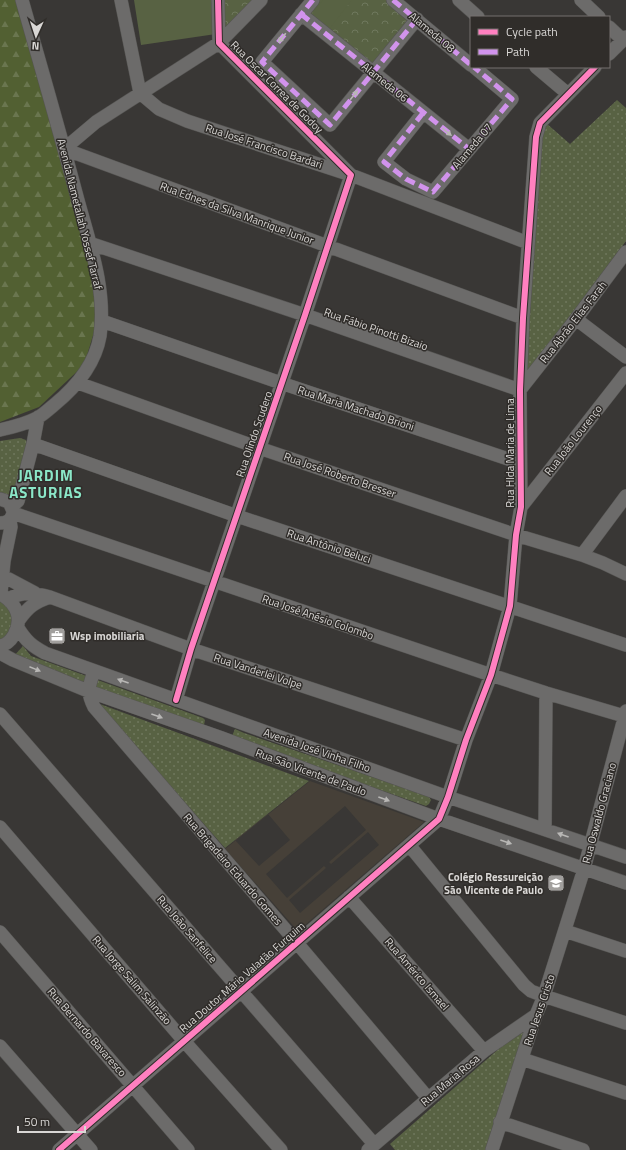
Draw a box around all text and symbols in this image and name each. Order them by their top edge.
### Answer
street label: Alameda 08 [406,8,458,56]
north arrow [16,16,56,56]
legend [470,16,610,68]
text: Cycle path [506,22,558,41]
one-way arrow [277,33,286,44]
street label: Rua Oscar Correa de Godoy [227,37,327,137]
text: N [31,38,40,54]
text: Path [506,42,530,61]
street label: Alameda 06 [358,58,412,106]
one-way arrow [350,89,359,100]
street label: Rua José Francisco Bardari [203,120,325,172]
street label: Alameda 07 [448,120,496,172]
one-way arrow [442,127,453,136]
street label: Avenida Nametallah Yossef Tarraf [53,137,107,291]
street label: Rua Ednes da Silva Manrique Junior [158,178,316,248]
street label: Rua Abrão Elias Farah [536,277,610,367]
street label: Rua Fábio Pinotti Bizaio [322,304,430,354]
street label: Rua Maria Machado Brioni [296,382,416,434]
street label: Rua Olindo Scudero [232,389,276,479]
street label: Rua Hlda Maria de Lima [502,398,518,508]
street label: Rua João Lourenço [540,401,606,479]
street label: Rua José Roberto Bresser [282,448,399,502]
district label: JARDIM ASTURIAS [9,464,83,504]
street label: Rua Antônio Beluci [285,525,373,567]
street label: Rua José Anésio Colombo [260,590,376,644]
office icon: Wsp imobiliaria [47,626,67,646]
place label: Wsp imobiliaria [70,628,145,644]
street label: Rua Vanderlei Volpe [212,649,305,693]
one-way arrow [30,667,42,673]
one-way arrow [117,678,129,684]
one-way arrow [151,713,163,719]
street label: Avenida José Vinha Filho [261,724,373,776]
street label: Rua São Vicente de Paulo [253,744,369,800]
street label: Rua Oswaldo Graciano [578,761,620,865]
one-way arrow [378,796,390,802]
street label: Rua Brigadeiro Eduardo Gomes [180,810,286,928]
one-way arrow [556,832,568,838]
one-way arrow [501,839,513,845]
place label: Colégio Ressureição São Vicente de Paulo [444,869,543,898]
school or university icon: Colégio Ressureição São Vicente de Paulo [546,873,566,893]
street label: Rua João Sanfelice [153,892,221,967]
street label: Rua Doutor Mário Valadão Furquim [176,918,308,1036]
street label: Rua Jorge Salim Salinzão [89,932,175,1028]
street label: Rua Américo Ismael [381,934,453,1014]
street label: Rua Jesus Cristo [519,972,559,1048]
street label: Rua Bernardo Bavaresco [44,984,130,1080]
street label: Rua Maria Rosa [417,1050,483,1109]
scale bar [18,1108,85,1134]
text: 50 m [24,1112,50,1131]

